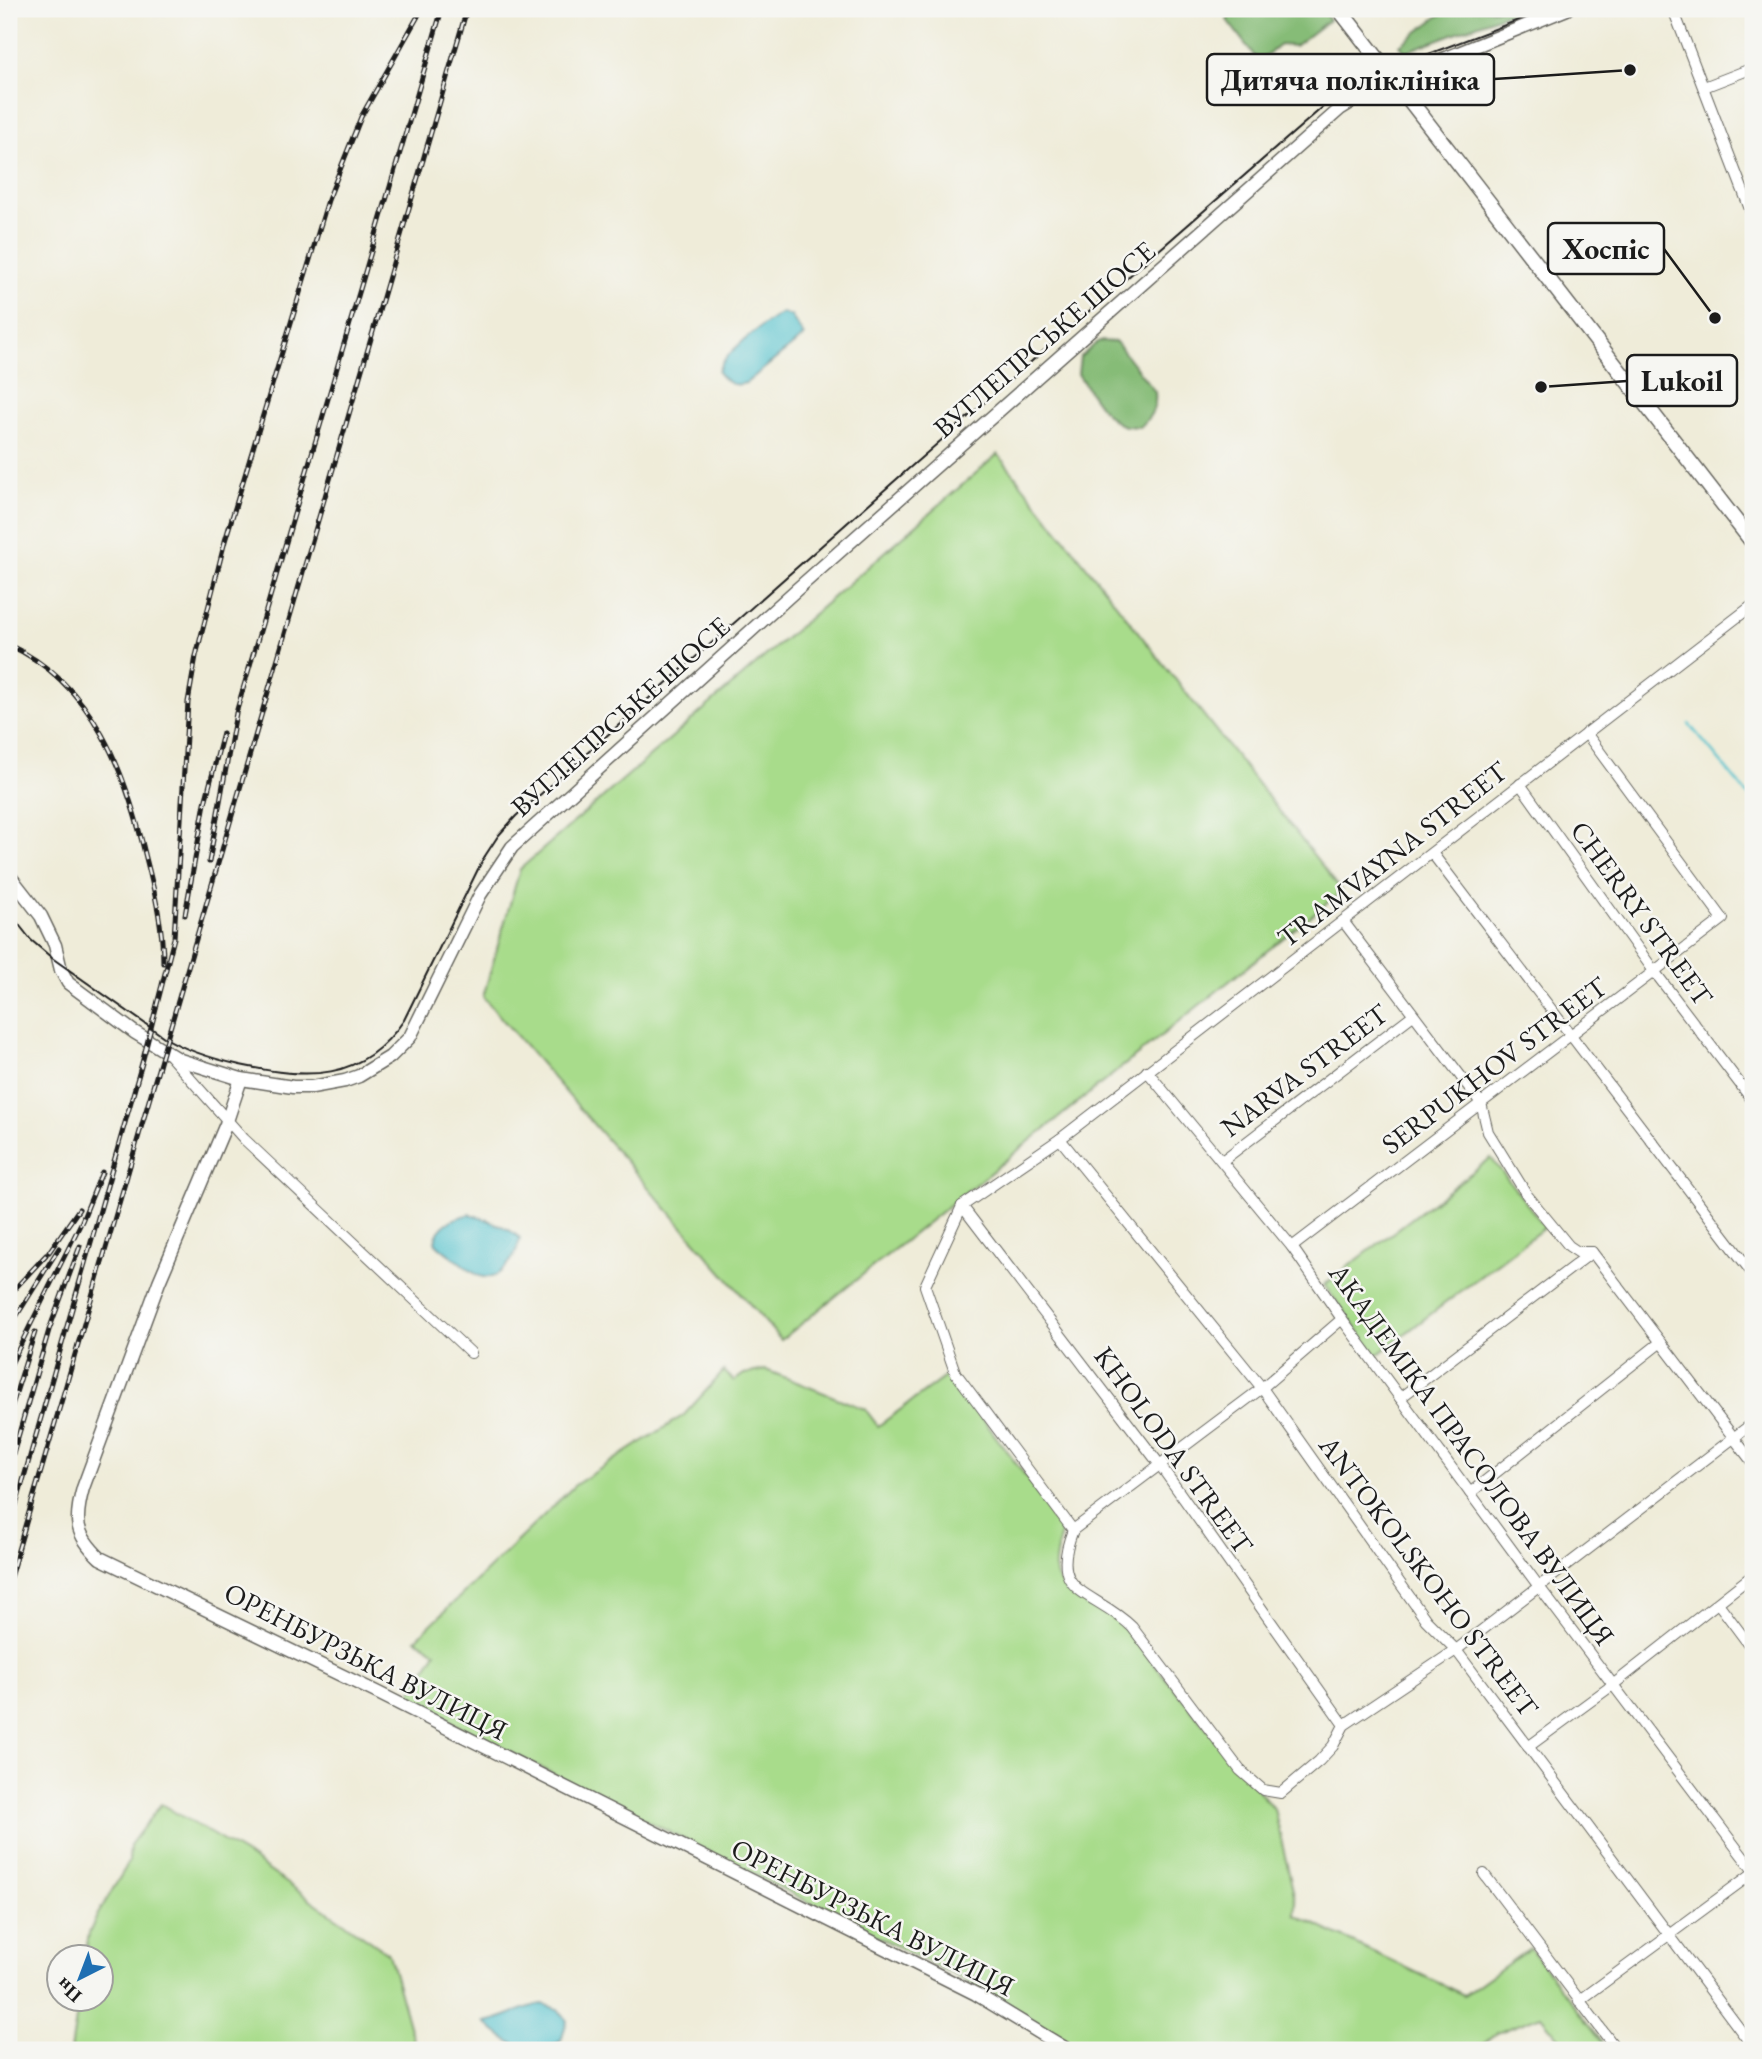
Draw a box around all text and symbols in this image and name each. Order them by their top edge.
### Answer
callout: Дитяча поліклініка [1207,54,1494,105]
text: Дитяча поліклініка [1220,60,1480,99]
callout: Хоспіс [1548,223,1664,274]
text: Хоспіс [1561,229,1650,268]
street label: ВУГЛЕГІРСЬКЕ ШОСЕ [926,233,1163,445]
callout: Lukoil [1627,355,1737,406]
text: Lukoil [1641,361,1724,400]
street label: ВУГЛЕГІРСЬКЕ ШОСЕ [503,608,737,824]
street label: TRAMVAYNA STREET [1270,753,1515,955]
street label: CHERRY STREET [1563,813,1721,1013]
street label: SERPUKHOV STREET [1374,968,1614,1162]
street label: NARVA STREET [1213,995,1395,1145]
street label: АКАДЕМІКА ПРАСОЛОВА ВУЛИЦЯ [1321,1255,1623,1652]
street label: KHOLODA STREET [1087,1339,1262,1561]
street label: ANTOKOLSKOHO STREET [1311,1427,1547,1724]
street label: ОРЕНБУРЗЬКА ВУЛИЦЯ [218,1574,514,1748]
street label: ОРЕНБУРЗЬКА ВУЛИЦЯ [725,1830,1021,2004]
north arrow [46,1944,116,2014]
text: Пн [51,1972,87,2008]

